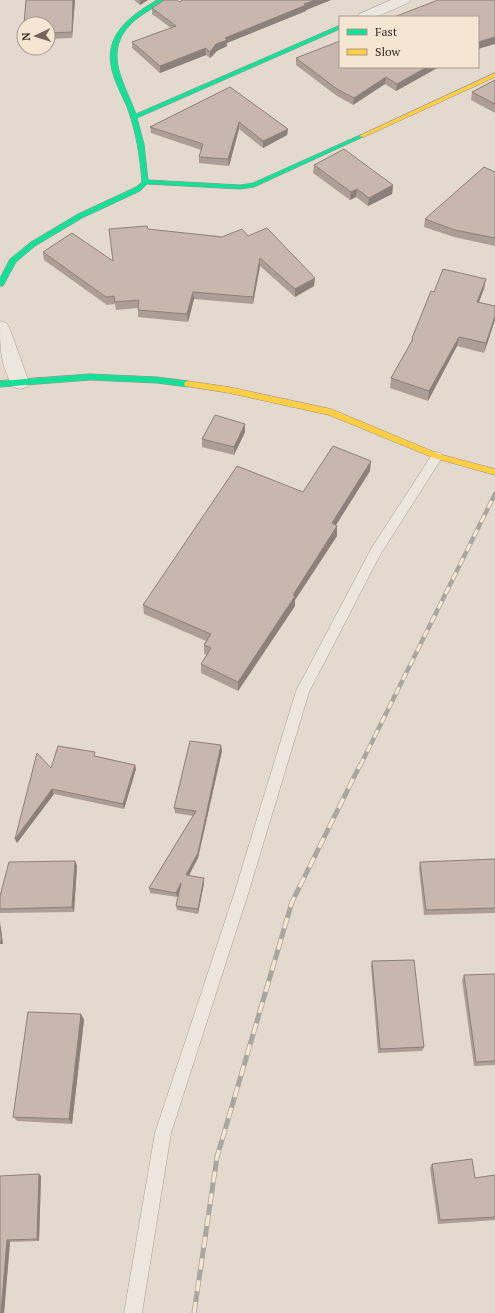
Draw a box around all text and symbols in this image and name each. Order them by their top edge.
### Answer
north arrow [16,16,56,56]
legend [339,16,479,68]
text: Fast [375,24,398,39]
text: N [19,31,33,41]
text: Slow [375,44,401,59]

